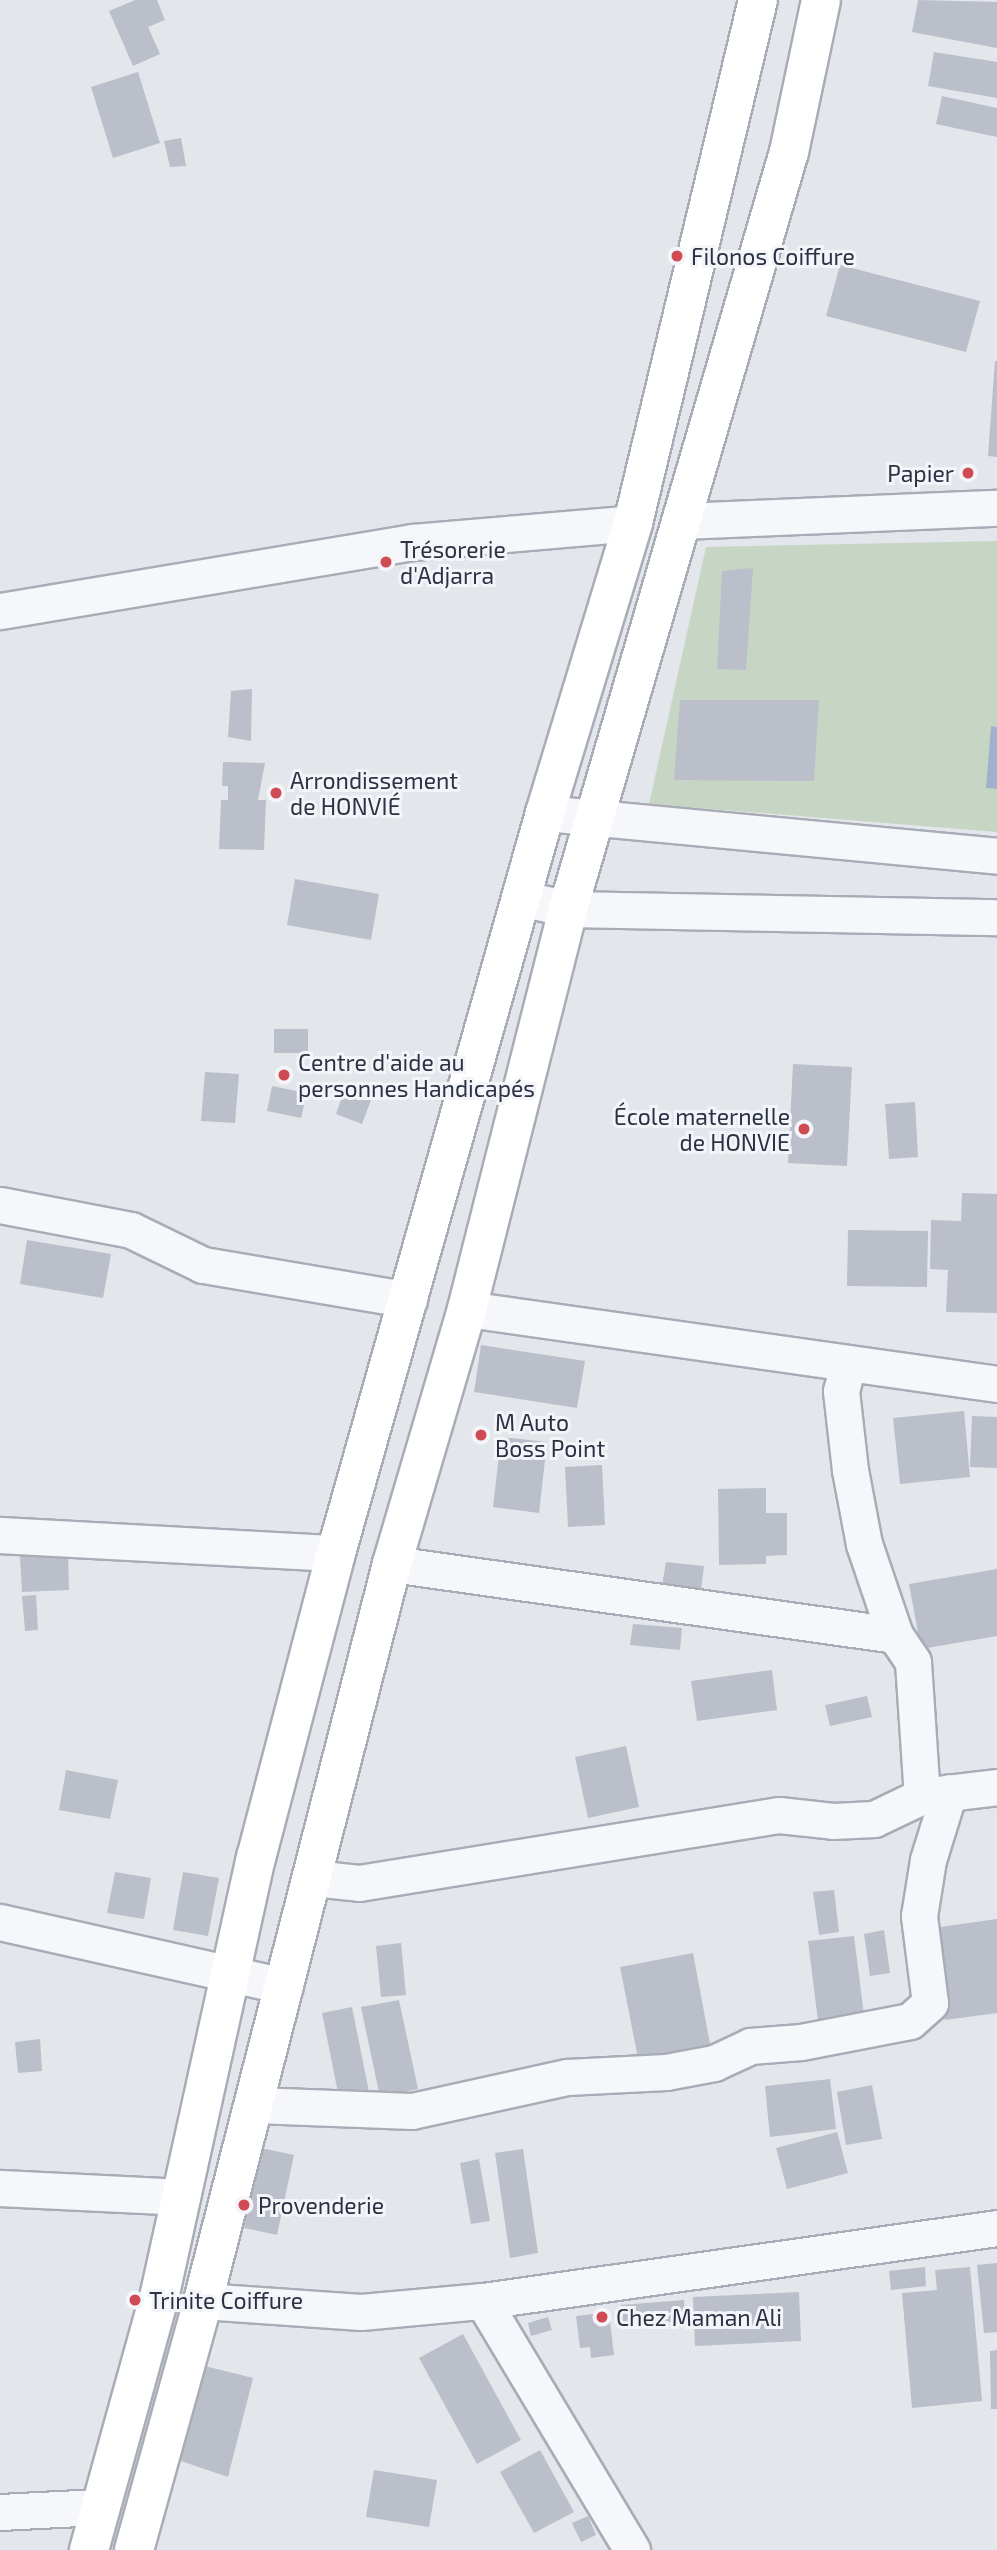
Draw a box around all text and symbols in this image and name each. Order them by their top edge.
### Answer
place label: Filonos Coiffure [691,242,855,270]
marker: Filonos Coiffure [669,248,685,264]
place label: Papier [887,459,954,487]
marker: Papier [960,465,976,481]
place label: Trésorerie d'Adjarra [400,535,506,589]
marker: Trésorerie d'Adjarra [378,554,394,570]
place label: Arrondissement de HONVIÉ [290,766,458,820]
marker: Arrondissement de HONVIÉ [268,785,284,801]
place label: Centre d'aide au personnes Handicapés [298,1048,535,1102]
marker: Centre d'aide au personnes Handicapés [276,1067,292,1083]
place label: École maternelle de HONVIE [614,1102,790,1156]
marker: École maternelle de HONVIE [796,1121,812,1137]
place label: M Auto Boss Point [495,1408,605,1462]
marker: M Auto Boss Point [473,1427,489,1443]
place label: Provenderie [258,2191,384,2219]
marker: Provenderie [236,2197,252,2213]
place label: Trinite Coiffure [149,2286,303,2314]
marker: Trinite Coiffure [127,2292,143,2308]
place label: Chez Maman Ali [616,2303,783,2331]
marker: Chez Maman Ali [594,2309,610,2325]

